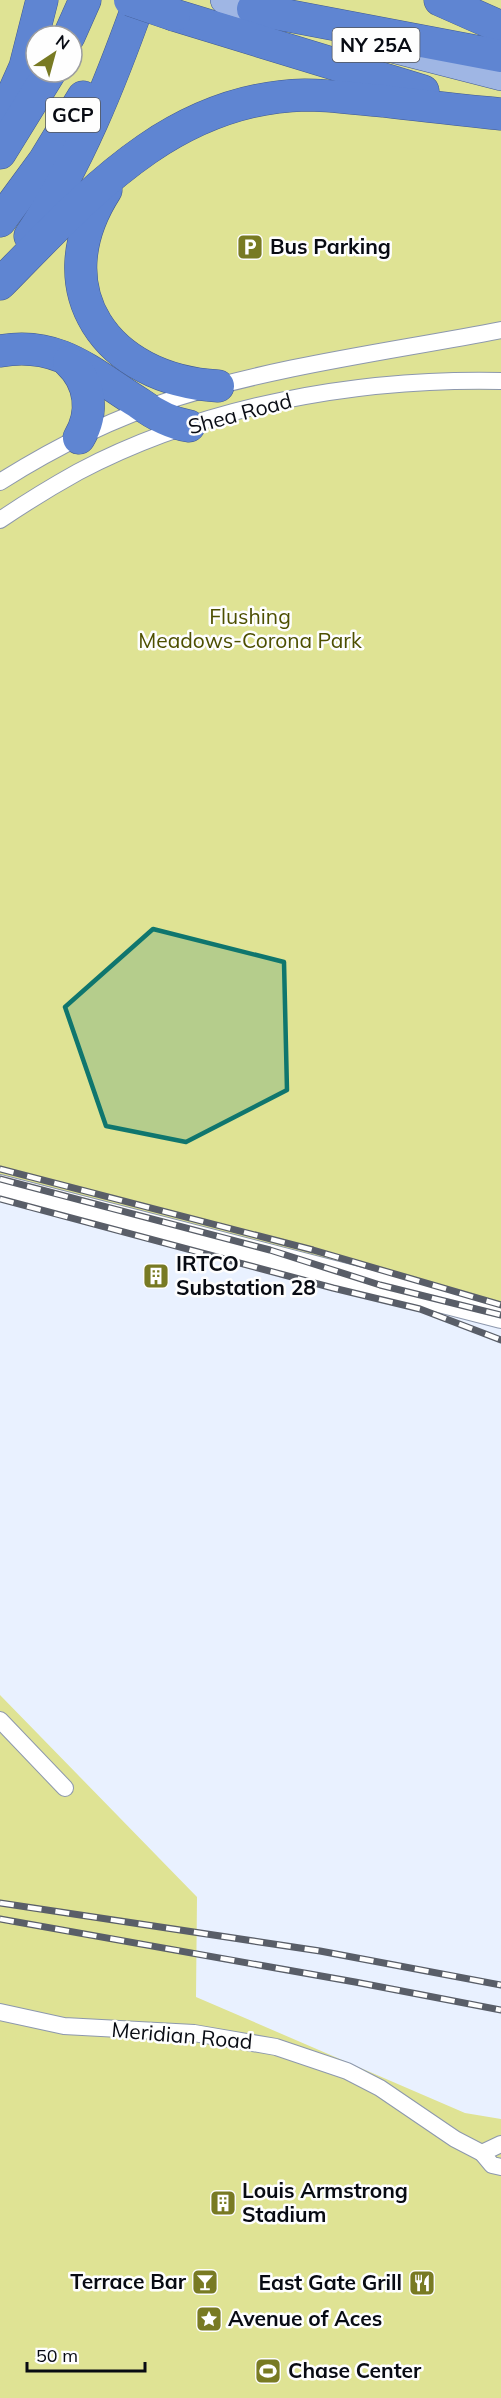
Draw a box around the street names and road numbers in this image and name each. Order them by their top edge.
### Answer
road number: NY 25A [332,28,419,62]
road number: GCP [46,98,100,132]
street label: Shea Road [185,387,294,439]
street label: Meridian Road [110,2016,254,2054]

